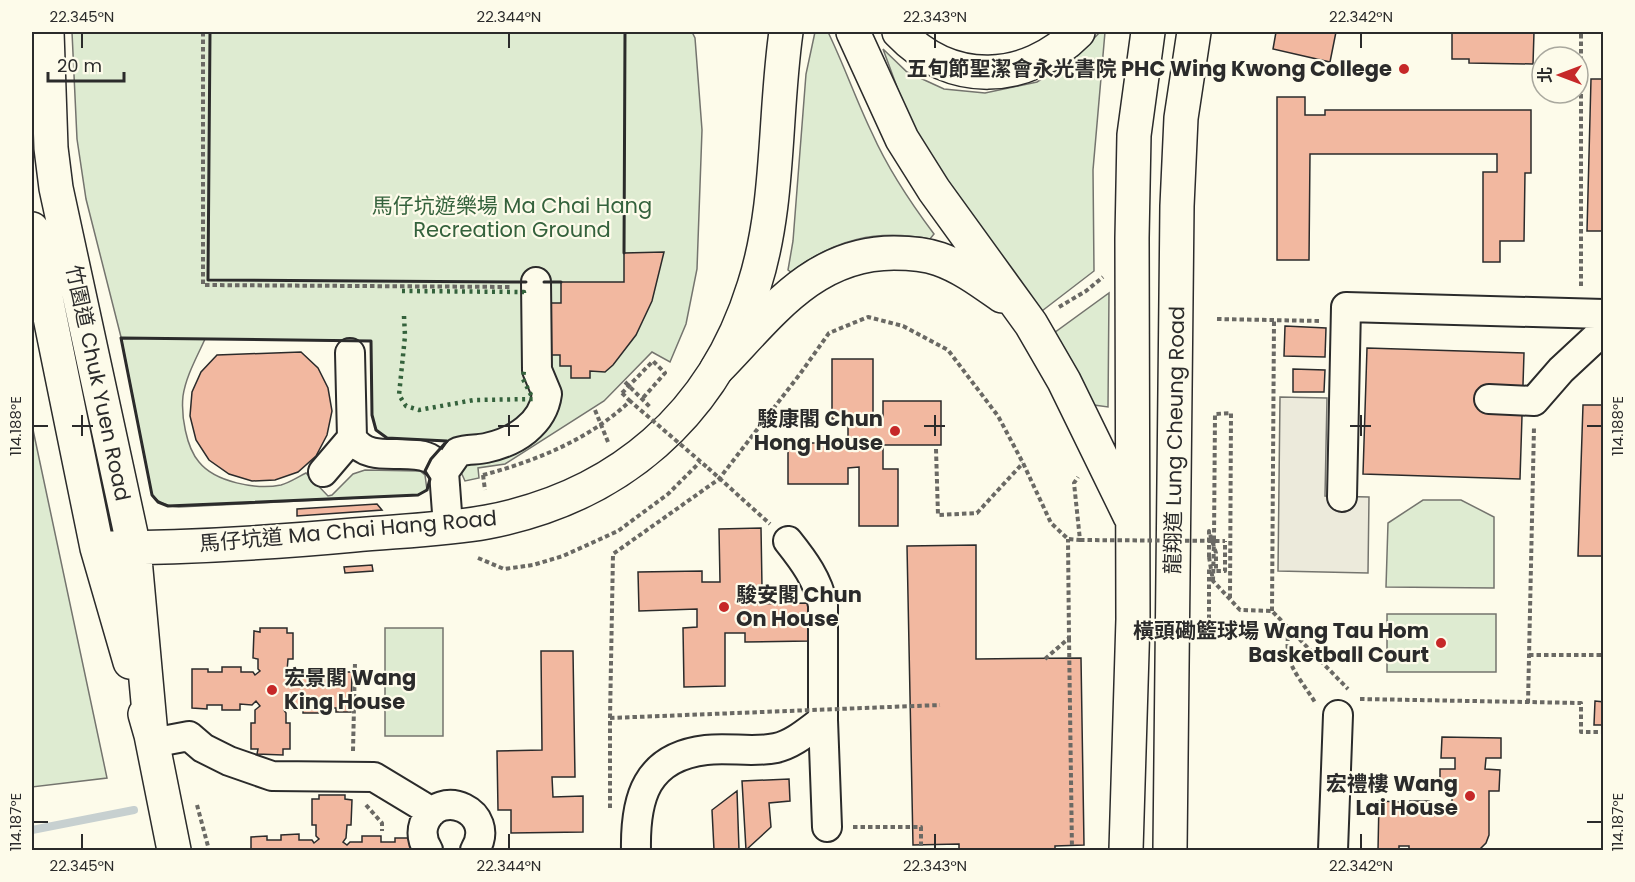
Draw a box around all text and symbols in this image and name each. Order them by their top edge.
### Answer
text: 22.345°N [50,6,114,27]
text: 22.344°N [477,6,541,27]
text: 22.343°N [903,6,967,27]
text: 22.342°N [1329,6,1393,27]
scale bar [48,45,124,83]
north arrow [1530,45,1590,105]
text: 20 m [57,53,102,78]
place label: 五旬節聖潔會永光書院 PHC Wing Kwong College [907,54,1392,83]
marker: 五旬節聖潔會永光書院 PHC Wing Kwong College [1397,62,1411,76]
text: 北 [1534,67,1557,83]
park label: 馬仔坑遊樂場 Ma Chai Hang Recreation Ground [372,191,652,244]
street label: 竹園道 Chuk Yuen Road [59,262,138,504]
street label: 龍翔道 Lung Cheung Road [1158,306,1191,574]
text: 114.188°E [5,396,26,456]
text: 114.188°E [1607,396,1628,456]
place label: 駿康閣 Chun Hong House [754,404,883,457]
marker: 駿康閣 Chun Hong House [888,424,902,438]
street label: 馬仔坑道 Ma Chai Hang Road [198,503,498,558]
place label: 駿安閣 Chun On House [736,580,862,633]
marker: 駿安閣 Chun On House [717,600,731,614]
place label: 橫頭磡籃球場 Wang Tau Hom Basketball Court [1133,616,1429,669]
marker: 橫頭磡籃球場 Wang Tau Hom Basketball Court [1434,636,1448,650]
place label: 宏景閣 Wang King House [284,663,416,716]
marker: 宏景閣 Wang King House [265,683,279,697]
place label: 宏禮樓 Wang Lai House [1326,769,1458,822]
marker: 宏禮樓 Wang Lai House [1463,789,1477,803]
text: 114.187°E [5,793,26,851]
text: 114.187°E [1607,793,1628,851]
text: 22.345°N [50,855,114,876]
text: 22.344°N [477,855,541,876]
text: 22.343°N [903,855,967,876]
text: 22.342°N [1329,855,1393,876]

